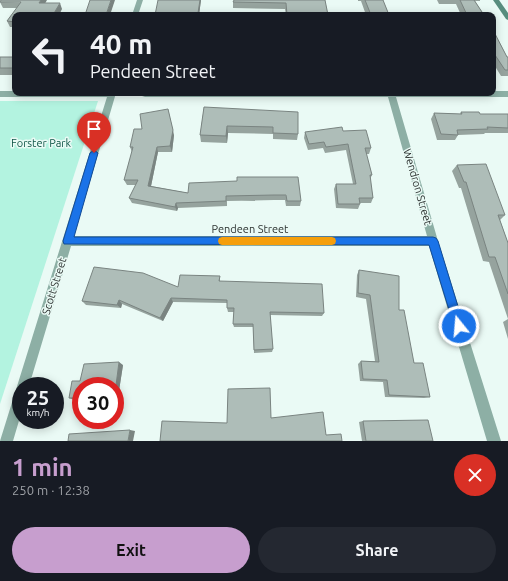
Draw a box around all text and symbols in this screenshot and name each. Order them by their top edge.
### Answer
icon: left [24,28,76,80]
text: 40 m [90,28,152,59]
text: Pendeen Street [90,61,216,81]
pin [77,112,111,153]
icon: arrive [83,118,105,140]
park label: Forster Park [11,137,71,149]
street label: Wendron Street [401,147,435,227]
street label: Pendeen Street [212,223,289,235]
street label: Scott Street [40,255,69,316]
position arrow [438,305,480,347]
speed limit sign: 30 [72,377,124,429]
text: 25 [27,386,49,409]
text: km/h [26,407,50,418]
text: 1 min [12,454,73,481]
button: close [454,454,496,496]
text: 250 m · 12:38 [12,483,90,497]
button: Exit [12,527,250,573]
button: Share [258,527,496,573]

